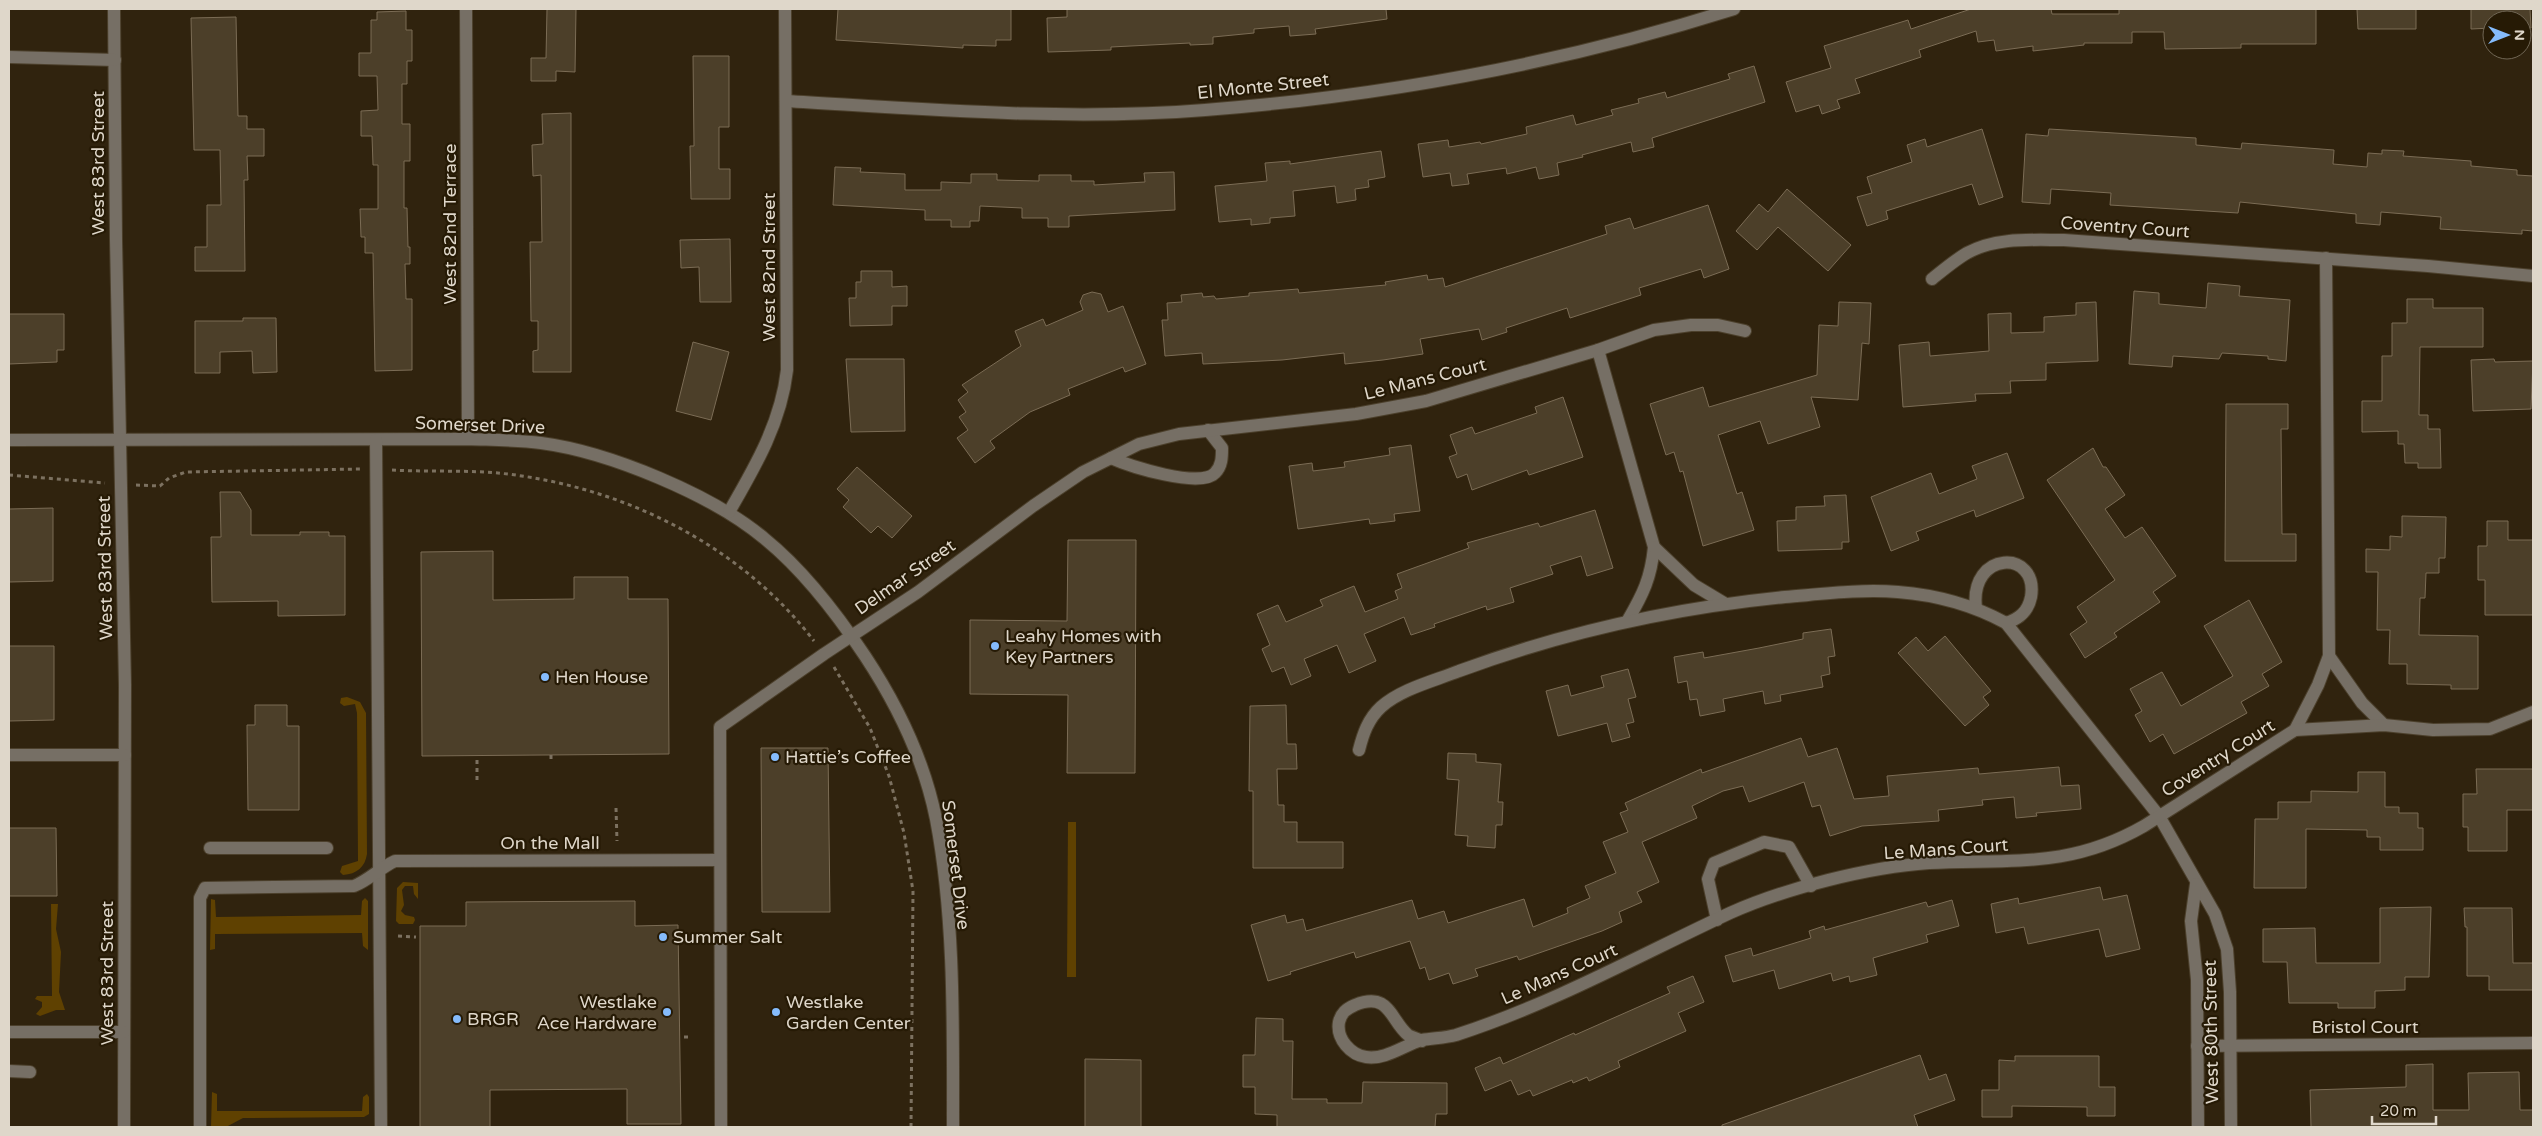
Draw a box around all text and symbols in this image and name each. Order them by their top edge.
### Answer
north arrow [2482,10,2532,60]
text: N [2511,29,2528,41]
street label: El Monte Street [1196,68,1330,104]
street label: West 83rd Street [87,91,109,235]
street label: West 82nd Terrace [439,144,461,304]
street label: West 82nd Street [758,193,780,341]
street label: Coventry Court [2060,212,2190,242]
street label: Le Mans Court [1362,353,1488,405]
street label: Somerset Drive [414,412,546,438]
street label: West 83rd Street [93,495,117,640]
street label: Delmar Street [851,534,960,620]
place label: Leahy Homes with Key Partners [1005,625,1162,668]
marker: Leahy Homes with Key Partners [989,640,1001,652]
place label: Hen House [555,666,648,688]
marker: Hen House [539,671,551,683]
street label: Coventry Court [2157,714,2279,802]
place label: Hattie’s Coffee [785,746,911,768]
marker: Hattie’s Coffee [769,751,781,763]
street label: Somerset Drive [937,799,975,931]
street label: On the Mall [500,832,600,854]
street label: Le Mans Court [1883,834,2009,864]
street label: West 83rd Street [96,901,118,1045]
place label: Summer Salt [673,926,782,948]
marker: Summer Salt [657,931,669,943]
street label: Le Mans Court [1497,938,1621,1009]
street label: West 80th Street [2199,960,2223,1104]
place label: Westlake Ace Hardware [537,991,657,1034]
place label: Westlake Garden Center [786,991,911,1034]
marker: Westlake Ace Hardware [661,1006,673,1018]
marker: Westlake Garden Center [770,1006,782,1018]
place label: BRGR [467,1008,519,1030]
marker: BRGR [451,1013,463,1025]
street label: Bristol Court [2311,1016,2419,1038]
scale bar [2372,1094,2436,1126]
text: 20 m [2380,1102,2417,1120]

